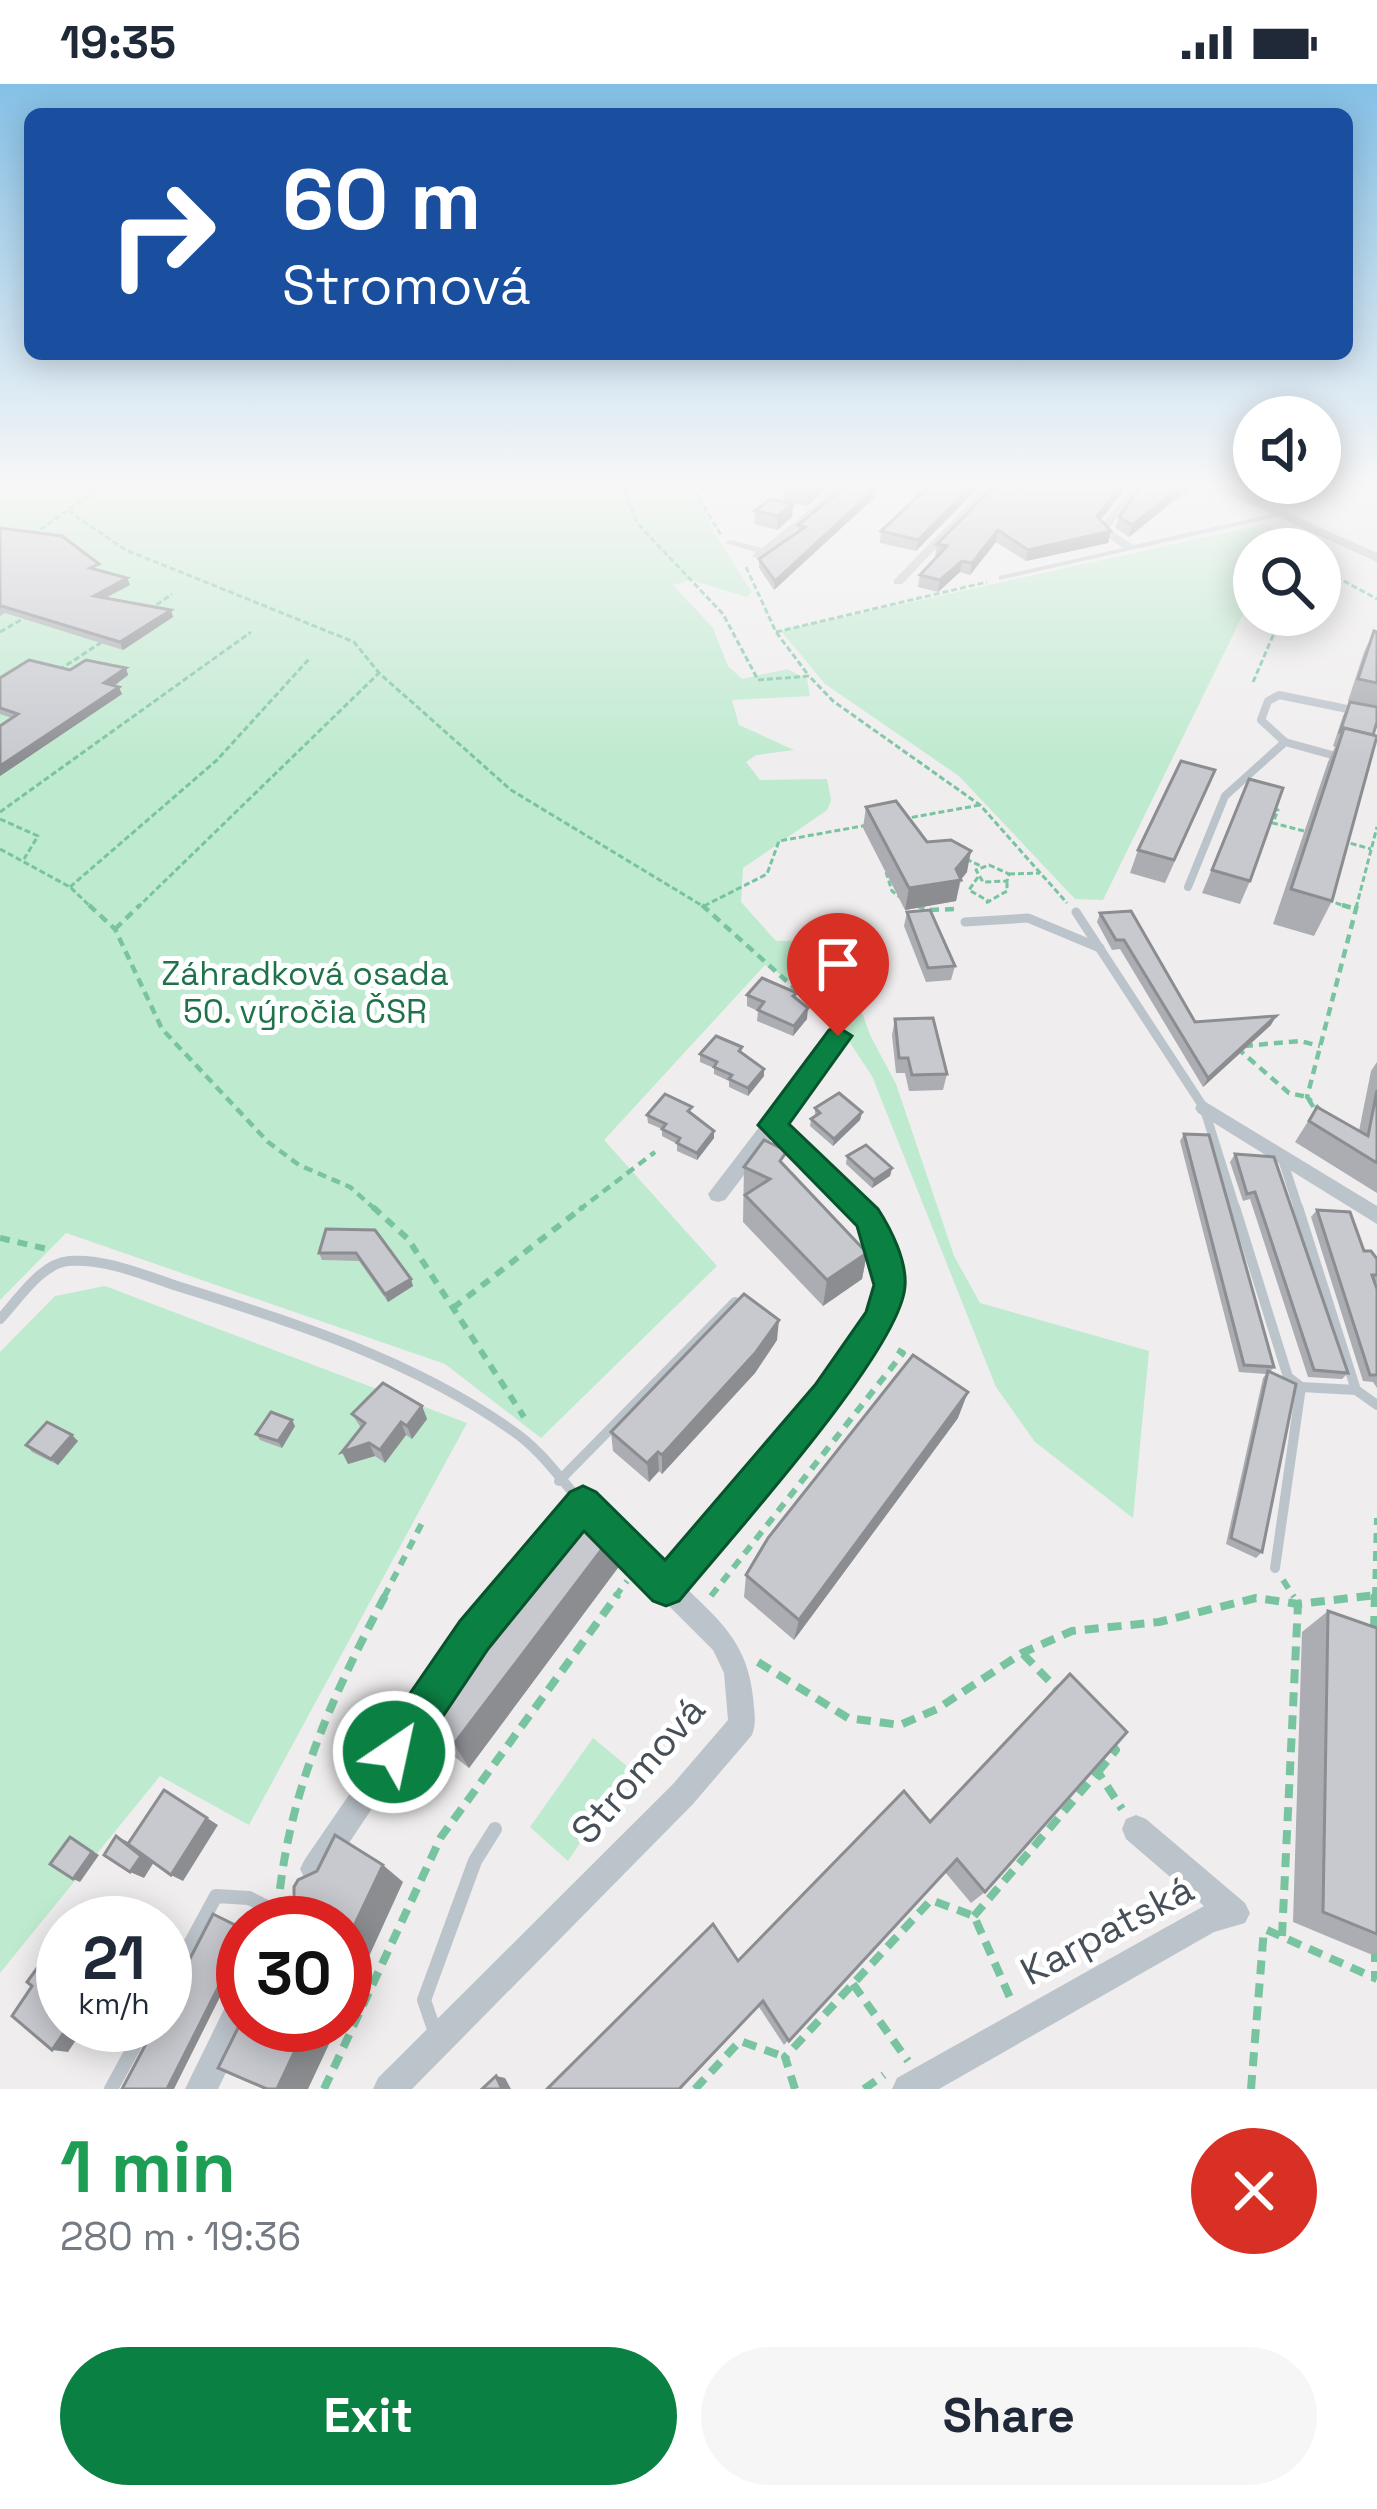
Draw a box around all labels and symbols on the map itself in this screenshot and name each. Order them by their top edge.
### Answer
pin [787,913,889,1036]
park label: Záhradková osada 50. výročia ČSR [161,953,449,1033]
street label: Stromová [561,1686,715,1854]
position arrow [331,1689,457,1815]
street label: Karpatská [1012,1864,1202,1996]
speed limit sign: 30 [216,1896,372,2052]

